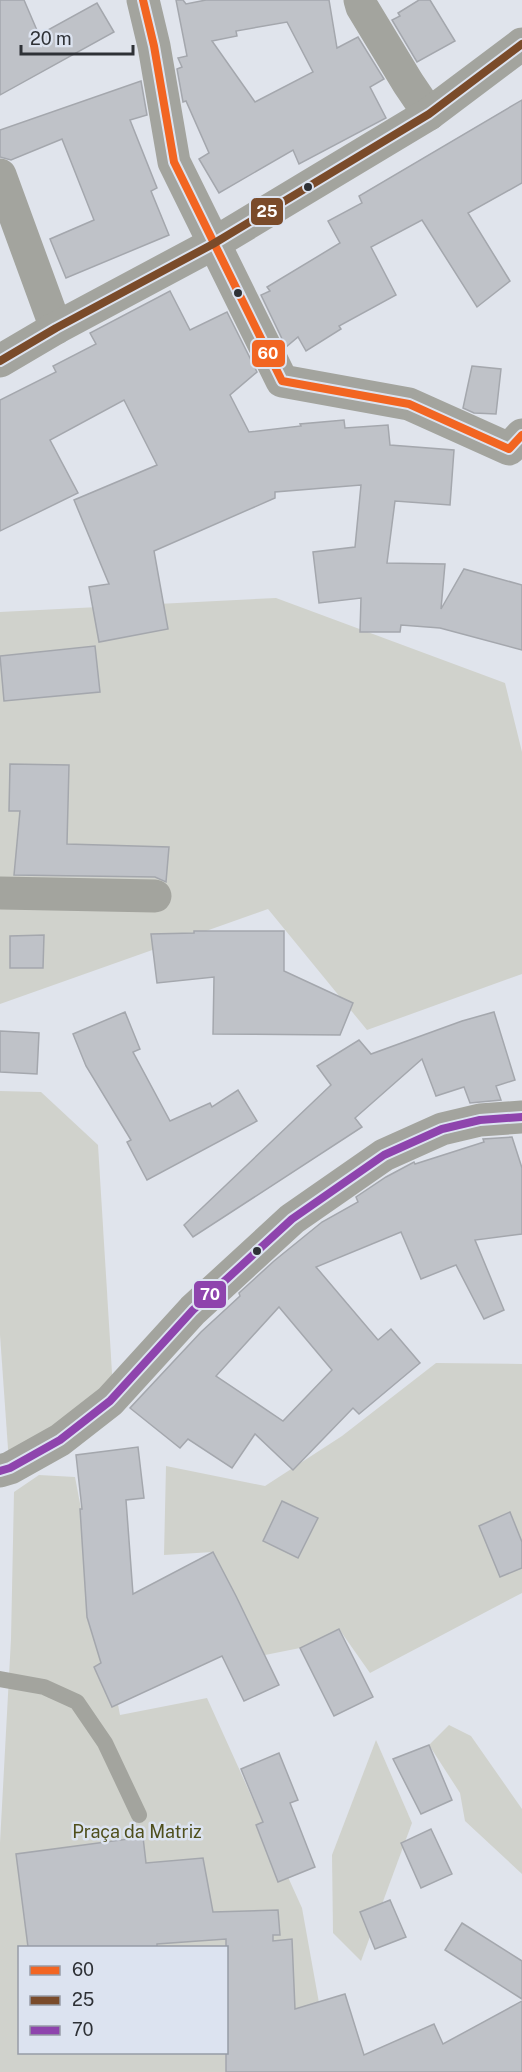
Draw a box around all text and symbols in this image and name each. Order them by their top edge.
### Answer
scale bar [21,18,134,56]
text: 20 m [30,28,72,49]
unlabelled marker [302,181,314,193]
line badge: 25 [250,197,284,226]
text: 25 [257,202,278,221]
unlabelled marker [232,287,244,299]
line badge: 60 [251,339,286,368]
text: 60 [258,344,278,363]
unlabelled marker [251,1245,263,1257]
line badge: 70 [193,1280,227,1309]
text: 70 [200,1285,220,1304]
park label: Praça da Matriz [72,1821,202,1842]
legend [18,1946,228,2054]
text: 60 [72,1959,94,1980]
text: 25 [72,1989,94,2010]
text: 70 [72,2019,93,2040]

